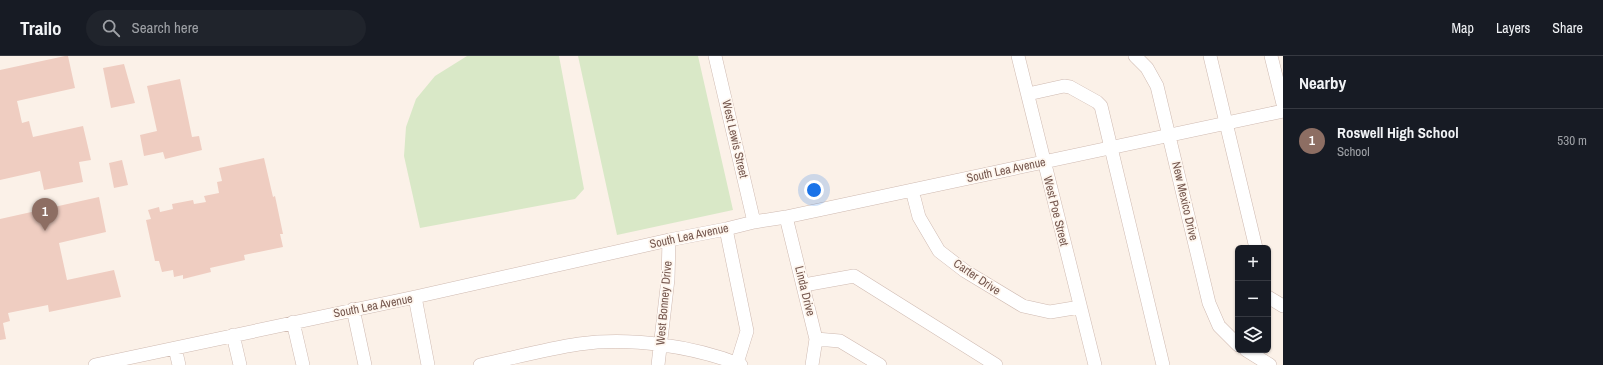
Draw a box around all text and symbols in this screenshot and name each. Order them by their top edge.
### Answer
search box [86,10,366,46]
text: Trailo [20,15,62,41]
icon: search [100,17,122,39]
text: Search here [132,17,199,38]
text: Map [1452,19,1474,37]
text: Layers [1496,19,1530,37]
text: Share [1552,19,1583,37]
text: Nearby [1299,71,1346,94]
street label: West Lewis Street [718,98,752,180]
text: Roswell High School [1337,122,1459,143]
text: 1 [1309,132,1315,149]
text: 530 m [1557,132,1587,149]
text: School [1337,143,1370,160]
street label: South Lea Avenue [965,154,1047,186]
street label: New Mexico Drive [1168,160,1202,242]
street label: West Poe Street [1040,174,1072,248]
your location [804,180,824,200]
pin: 1 [32,198,58,231]
street label: South Lea Avenue [648,220,730,252]
map controls [1235,245,1271,353]
button: + [1235,245,1271,281]
street label: Carter Drive [950,255,1004,299]
street label: West Bonney Drive [652,260,676,346]
street label: Linda Drive [791,264,819,318]
button: − [1235,281,1271,317]
street label: South Lea Avenue [332,290,414,322]
button: layers [1235,317,1271,353]

